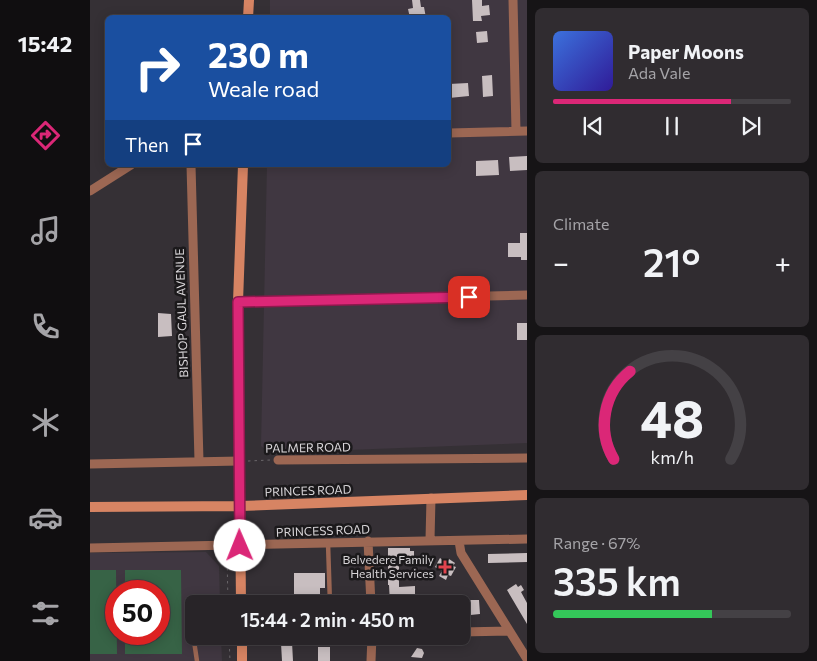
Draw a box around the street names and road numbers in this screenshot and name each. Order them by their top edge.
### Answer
street label: BISHOP GAUL AVENUE [172,248,190,378]
street label: PALMER ROAD [265,439,351,455]
street label: PRINCES ROAD [264,481,352,499]
street label: PRINCESS ROAD [276,521,370,539]

